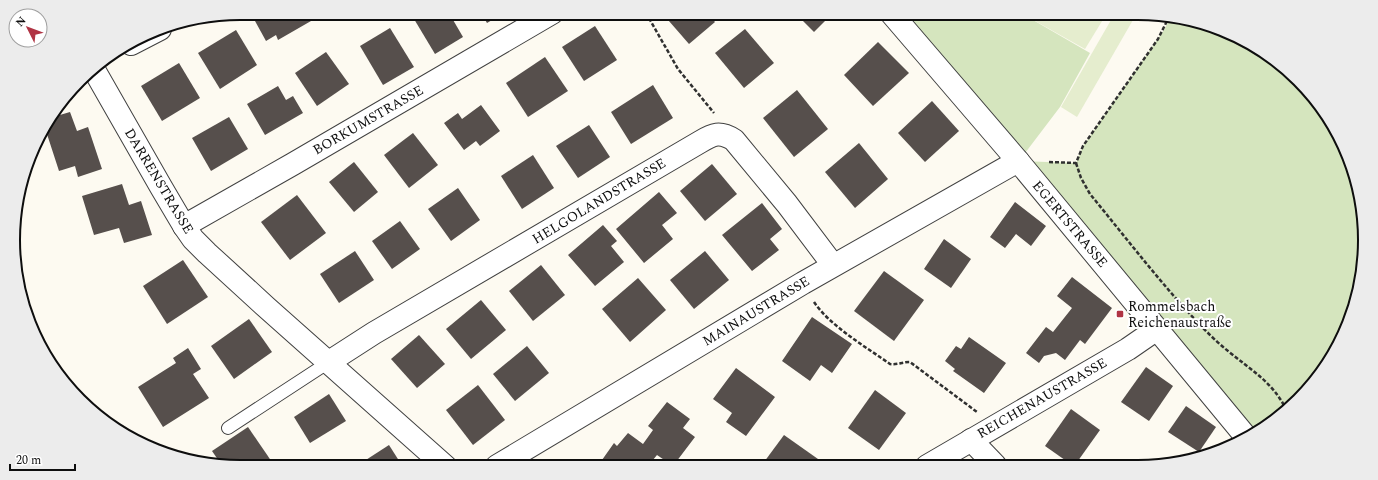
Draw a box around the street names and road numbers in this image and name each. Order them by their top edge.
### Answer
street label: BORKUMSTRASSE [309,80,427,160]
street label: DARRENSTRASSE [119,124,199,238]
street label: HELGOLANDSTRASSE [528,153,670,249]
street label: EGERTSTRASSE [1027,176,1113,272]
street label: MAINAUSTRASSE [698,271,814,351]
street label: REICHENAUSTRASSE [973,352,1111,444]

